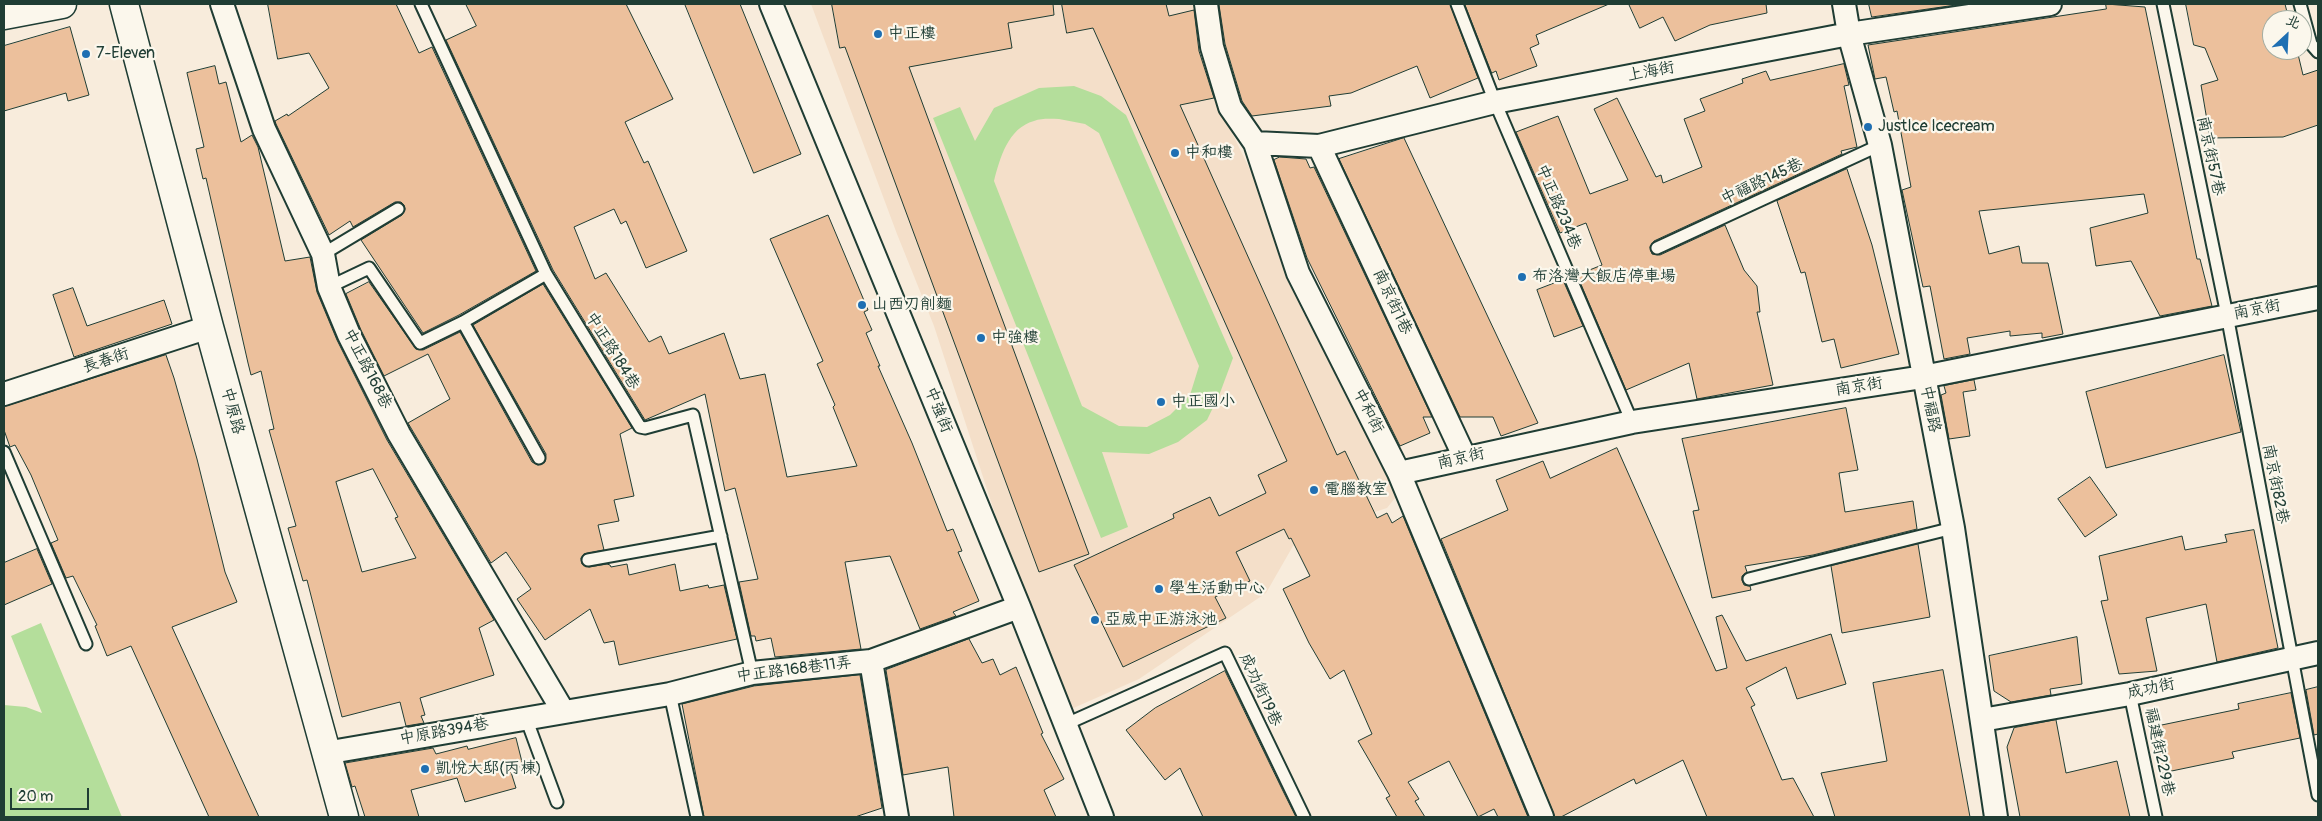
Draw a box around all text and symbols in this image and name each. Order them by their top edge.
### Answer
north arrow [2262,10,2312,60]
text: 北 [2283,11,2303,33]
place label: 中正樓 [888,24,936,44]
marker: 中正樓 [872,28,884,40]
place label: 7-Eleven [96,44,155,64]
marker: 7-Eleven [80,48,92,60]
street label: 上海街 [1626,58,1676,86]
street label: 南京街57巷 [2192,114,2228,198]
place label: JustIce Icecream [1878,117,1995,137]
marker: JustIce Icecream [1862,121,1874,133]
place label: 中和樓 [1185,143,1233,163]
marker: 中和樓 [1169,147,1181,159]
street label: 中福路145巷 [1718,155,1806,209]
street label: 中正路234巷 [1531,162,1585,252]
street label: 南京街1巷 [1368,266,1416,338]
place label: 布洛灣大飯店停車場 [1532,267,1676,287]
marker: 布洛灣大飯店停車場 [1516,271,1528,283]
place label: 山西刀削麵 [872,295,952,315]
street label: 南京街 [2232,296,2282,324]
marker: 山西刀削麵 [856,299,868,311]
street label: 中正路184巷 [581,309,643,393]
street label: 中正路168巷 [339,326,395,412]
place label: 中強樓 [991,328,1039,348]
marker: 中強樓 [975,332,987,344]
street label: 長春街 [80,344,132,378]
street label: 南京街 [1834,374,1884,400]
street label: 中強街 [920,384,956,436]
street label: 中福路 [1916,384,1944,434]
street label: 中原路 [217,385,247,437]
street label: 中和街 [1349,385,1387,437]
place label: 中正國小 [1171,392,1235,412]
marker: 中正國小 [1155,396,1167,408]
street label: 南京街82巷 [2258,442,2292,526]
street label: 南京街 [1435,444,1487,474]
place label: 電腦教室 [1324,480,1388,500]
marker: 電腦教室 [1308,484,1320,496]
place label: 學生活動中心 [1169,579,1265,599]
marker: 學生活動中心 [1153,583,1165,595]
place label: 亞威中正游泳池 [1105,610,1217,630]
marker: 亞威中正游泳池 [1089,614,1101,626]
street label: 成功街19巷 [1235,650,1285,730]
street label: 中正路168巷11弄 [735,653,853,687]
street label: 成功街 [2126,675,2176,703]
street label: 福建街229巷 [2140,706,2178,798]
street label: 中原路394巷 [398,715,490,749]
place label: 凱悅大邸(丙棟) [435,759,542,779]
marker: 凱悅大邸(丙棟) [419,763,431,775]
scale bar [12,778,91,810]
text: 20 m [18,787,53,806]

